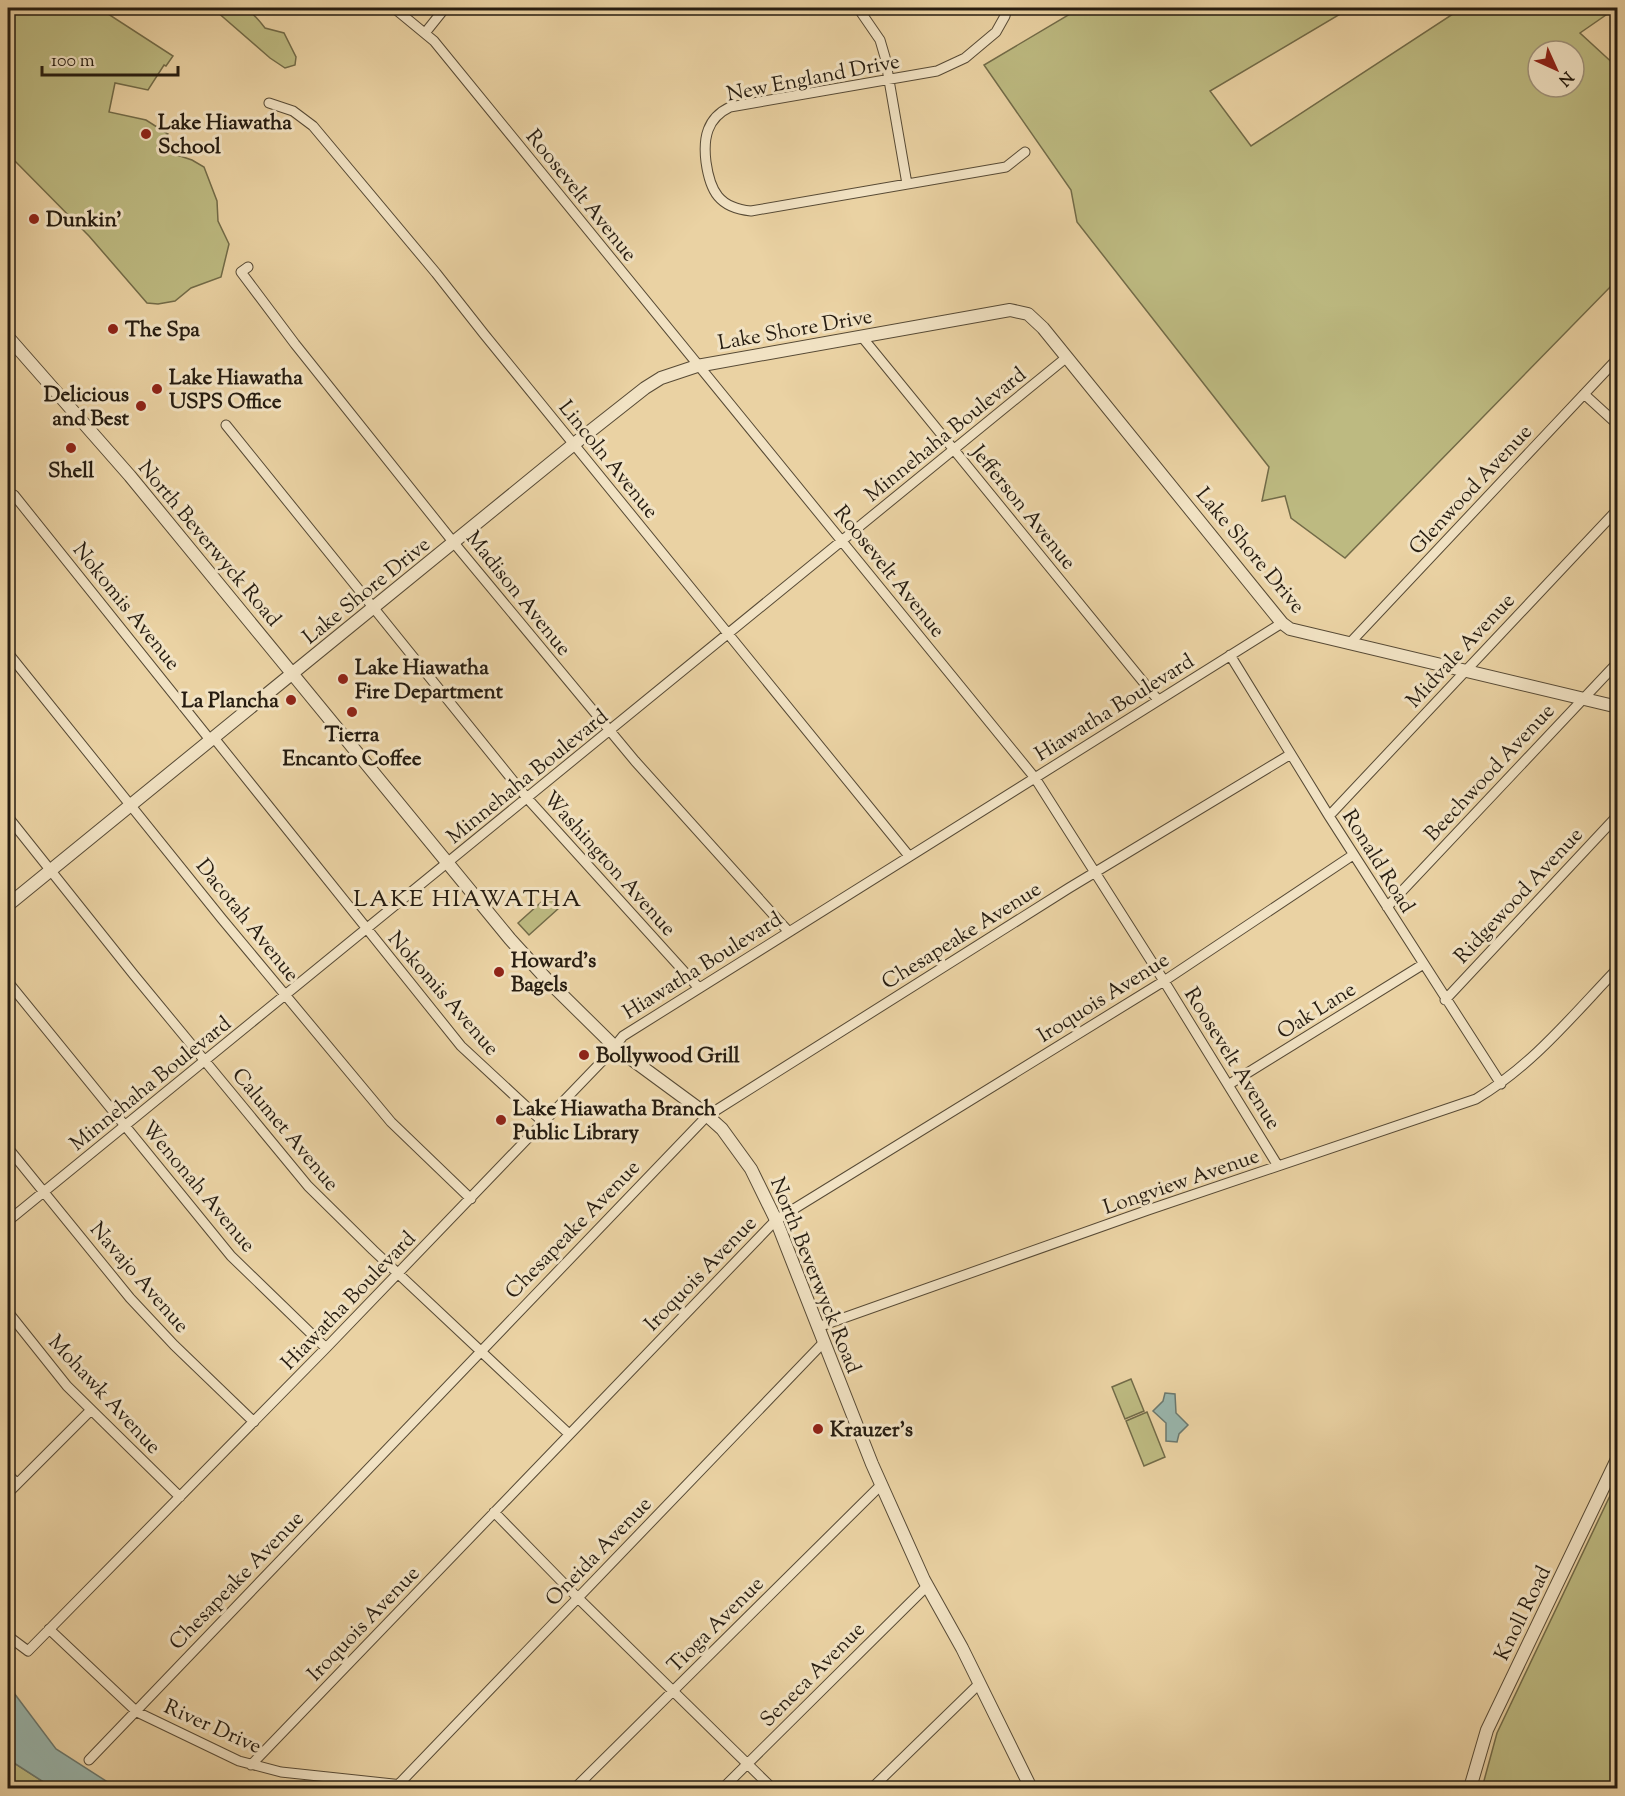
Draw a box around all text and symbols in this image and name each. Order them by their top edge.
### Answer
scale bar [42,39,178,77]
north arrow [1526,39,1586,99]
street label: New England Drive [724,47,903,110]
text: 100 m [51,49,95,75]
text: N [1552,65,1577,91]
place label: Lake Hiawatha School [158,109,292,163]
street label: Roosevelt Avenue [518,124,643,269]
marker: Lake Hiawatha School [139,127,153,141]
place label: Dunkin' [46,206,122,236]
marker: Dunkin' [27,212,41,226]
street label: Lake Shore Drive [716,303,875,359]
place label: The Spa [125,316,200,346]
marker: The Spa [106,322,120,336]
street label: Minnehaha Boulevard [859,361,1034,510]
place label: Lake Hiawatha USPS Office [169,364,303,418]
place label: Delicious and Best [44,381,130,435]
marker: Lake Hiawatha USPS Office [150,382,164,396]
street label: Lincoln Avenue [550,395,665,526]
marker: Delicious and Best [134,399,148,413]
street label: Glenwood Avenue [1403,418,1540,562]
street label: Jefferson Avenue [962,439,1082,577]
marker: Shell [64,441,78,455]
street label: North Beverwyck Road [130,455,287,634]
place label: Shell [48,457,94,487]
street label: Lake Shore Drive [1188,482,1311,621]
street label: Roosevelt Avenue [826,500,951,645]
street label: Madison Avenue [458,525,577,663]
street label: Lake Shore Drive [297,531,437,652]
street label: Nokomis Avenue [65,537,186,678]
street label: Midvale Avenue [1400,587,1523,716]
street label: Hiawatha Boulevard [1030,647,1201,770]
place label: Lake Hiawatha Fire Department [355,654,504,708]
marker: Lake Hiawatha Fire Department [336,672,350,686]
place label: La Plancha [181,687,279,717]
marker: La Plancha [284,693,298,707]
street label: Beechwood Avenue [1418,698,1562,849]
street label: Minnehaha Boulevard [441,703,616,852]
marker: Tierra Encanto Coffee [345,705,359,719]
place label: Tierra Encanto Coffee [282,721,422,775]
street label: Washington Avenue [535,785,682,944]
street label: Ronald Road [1334,804,1421,920]
street label: Ridgewood Avenue [1448,821,1591,971]
street label: Dacotah Avenue [187,853,306,989]
street label: Chesapeake Avenue [876,875,1048,998]
district label: LAKE HIAWATHA [353,883,583,917]
street label: Hiawatha Boulevard [618,905,789,1028]
street label: Nokomis Avenue [380,925,505,1063]
street label: Iroquois Avenue [1032,946,1176,1051]
place label: Howard's Bagels [511,947,596,1001]
marker: Howard's Bagels [492,965,506,979]
street label: Oak Lane [1272,976,1362,1048]
street label: Roosevelt Avenue [1175,982,1287,1136]
street label: Minnehaha Boulevard [64,1010,239,1159]
place label: Bollywood Grill [596,1042,740,1072]
marker: Bollywood Grill [577,1048,591,1062]
street label: Calumet Avenue [224,1062,345,1198]
place label: Lake Hiawatha Branch Public Library [513,1095,717,1149]
marker: Lake Hiawatha Branch Public Library [494,1113,508,1127]
street label: Wenonah Avenue [133,1115,262,1260]
street label: Longview Avenue [1100,1142,1264,1224]
street label: Chesapeake Avenue [499,1154,648,1307]
street label: North Beverwyck Road [761,1173,867,1378]
street label: Iroquois Avenue [638,1210,764,1339]
street label: Navajo Avenue [82,1216,195,1340]
street label: Hiawatha Boulevard [275,1225,424,1378]
street label: Mohawk Avenue [40,1329,167,1462]
place label: Krauzer's [830,1416,913,1446]
marker: Krauzer's [811,1422,825,1436]
street label: Oneida Avenue [539,1491,660,1614]
street label: Chesapeake Avenue [163,1505,312,1658]
street label: Iroquois Avenue [301,1560,427,1689]
street label: Knoll Road [1488,1561,1560,1666]
street label: Tioga Avenue [661,1570,771,1680]
street label: Seneca Avenue [754,1616,873,1735]
street label: River Drive [159,1693,266,1763]

